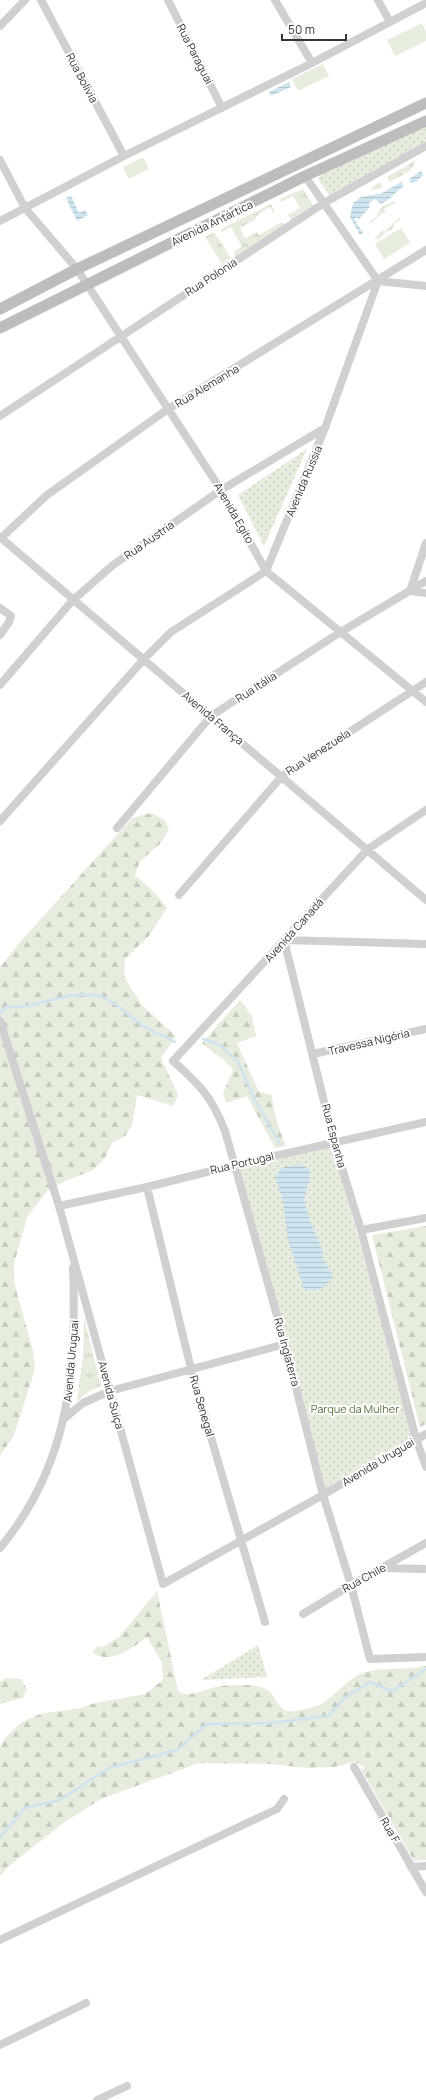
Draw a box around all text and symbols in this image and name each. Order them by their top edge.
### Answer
scale bar [282,16,346,42]
street label: Rua Paraguai [174,21,217,87]
text: 50 m [288,21,315,38]
street label: Rua Bolívia [63,50,102,105]
street label: Avenida Antártica [168,196,255,249]
street label: Rua Polonia [182,254,240,299]
street label: Rua Alemanha [172,361,242,411]
street label: Avenida Russia [282,443,325,519]
street label: Avenida Egito [211,479,258,546]
street label: Rua Austria [121,517,177,562]
street label: Rua Itália [232,668,279,705]
street label: Avenida França [179,687,247,748]
street label: Rua Venezuela [282,725,353,778]
street label: Avenida Canadá [261,894,326,965]
street label: Travessa Nigéria [327,1025,411,1058]
street label: Rua Espanha [319,1102,350,1170]
street label: Rua Portugal [209,1148,275,1177]
street label: Rua Inglaterra [271,1316,304,1388]
street label: Avenida Uruguai [59,1319,82,1402]
street label: Avenida Suiça [95,1359,128,1431]
street label: Rua Senegal [187,1374,218,1438]
park label: Parque da Mulher [311,1401,399,1416]
street label: Avenida Uruguai [339,1434,417,1489]
street label: Rua Chile [339,1559,389,1596]
street label: Rua F [377,1814,404,1846]

